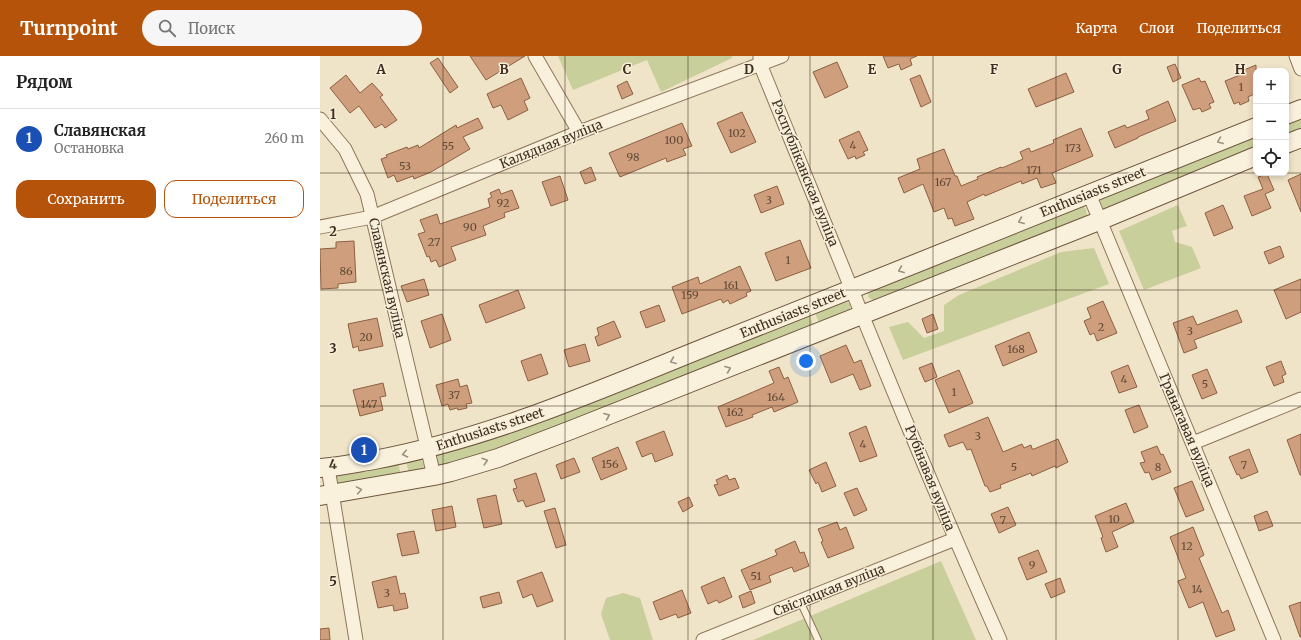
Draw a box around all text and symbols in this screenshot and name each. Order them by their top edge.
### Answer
search box [142,10,422,46]
text: Turnpoint [20,16,118,40]
icon: search [156,17,178,39]
text: Поиск [188,19,235,38]
text: Карта [1075,19,1117,37]
text: Слои [1139,19,1174,37]
text: Поделиться [1196,19,1281,37]
text: A [375,61,386,78]
text: B [499,61,509,78]
text: C [623,61,632,78]
text: D [744,61,754,78]
text: E [868,61,877,78]
text: F [990,61,998,78]
text: G [1112,61,1122,78]
text: H [1235,61,1246,78]
map controls [1253,68,1289,176]
button: + [1253,68,1289,104]
text: Рядом [16,71,72,93]
house number: 1 [1239,80,1244,94]
street label: Рэспубліканская вуліца [768,97,842,249]
button: − [1253,104,1289,140]
text: 1 [330,106,336,123]
street label: Калядная вуліца [497,116,605,172]
text: Славянская [54,121,146,140]
house number: 102 [728,126,746,140]
text: 1 [26,130,32,147]
text: 260 m [264,130,304,147]
house number: 100 [665,133,683,147]
one-way arrow [1216,137,1223,145]
house number: 4 [850,138,857,152]
house number: 55 [442,139,454,153]
text: Остановка [54,140,124,157]
button: locate [1253,140,1289,176]
house number: 173 [1065,141,1081,155]
house number: 98 [626,150,640,164]
house number: 53 [399,159,411,173]
house number: 171 [1026,163,1042,177]
street label: Enthusiasts street [1038,163,1148,221]
house number: 167 [935,175,951,189]
button: Сохранить [16,180,156,218]
button: Поделиться [164,180,304,218]
house number: 3 [766,193,772,207]
house number: 92 [497,196,509,210]
street label: Славянская вуліца [365,216,409,340]
one-way arrow [1018,217,1025,225]
house number: 90 [463,220,477,234]
text: 2 [329,223,337,240]
house number: 27 [428,235,440,249]
house number: 1 [786,253,791,267]
house number: 86 [339,264,353,278]
one-way arrow [897,265,904,273]
house number: 161 [723,278,739,292]
street label: Enthusiasts street [738,284,848,342]
house number: 159 [681,288,699,302]
house number: 2 [1098,320,1104,334]
house number: 3 [1187,324,1193,338]
house number: 20 [359,330,373,344]
text: 3 [329,340,337,357]
house number: 168 [1007,342,1025,356]
your location [796,351,816,371]
one-way arrow [670,356,677,364]
one-way arrow [725,365,732,373]
street label: Гранатавая вуліца [1155,370,1219,490]
house number: 4 [1121,372,1128,386]
house number: 5 [1202,377,1208,391]
house number: 1 [952,385,957,399]
house number: 37 [448,388,460,402]
house number: 164 [767,390,785,404]
house number: 147 [361,397,377,411]
street label: Enthusiasts street [434,404,546,454]
house number: 162 [726,405,744,419]
one-way arrow [604,413,611,421]
street label: Рубінавая вуліца [901,423,959,533]
house number: 3 [975,429,981,443]
pin: 1 [351,435,377,465]
house number: 4 [860,437,867,451]
one-way arrow [402,449,408,457]
text: 4 [329,456,338,473]
one-way arrow [482,457,489,466]
house number: 156 [601,457,619,471]
house number: 7 [1241,458,1247,472]
house number: 5 [1011,460,1017,474]
house number: 8 [1155,460,1162,474]
one-way arrow [355,486,362,494]
house number: 10 [1108,512,1120,526]
house number: 7 [1000,513,1006,527]
house number: 12 [1181,539,1193,553]
house number: 9 [1029,558,1036,572]
street label: Свіслацкая вуліца [771,560,887,620]
house number: 51 [751,569,761,583]
text: 5 [329,573,337,590]
house number: 14 [1191,582,1203,596]
house number: 3 [384,586,390,600]

